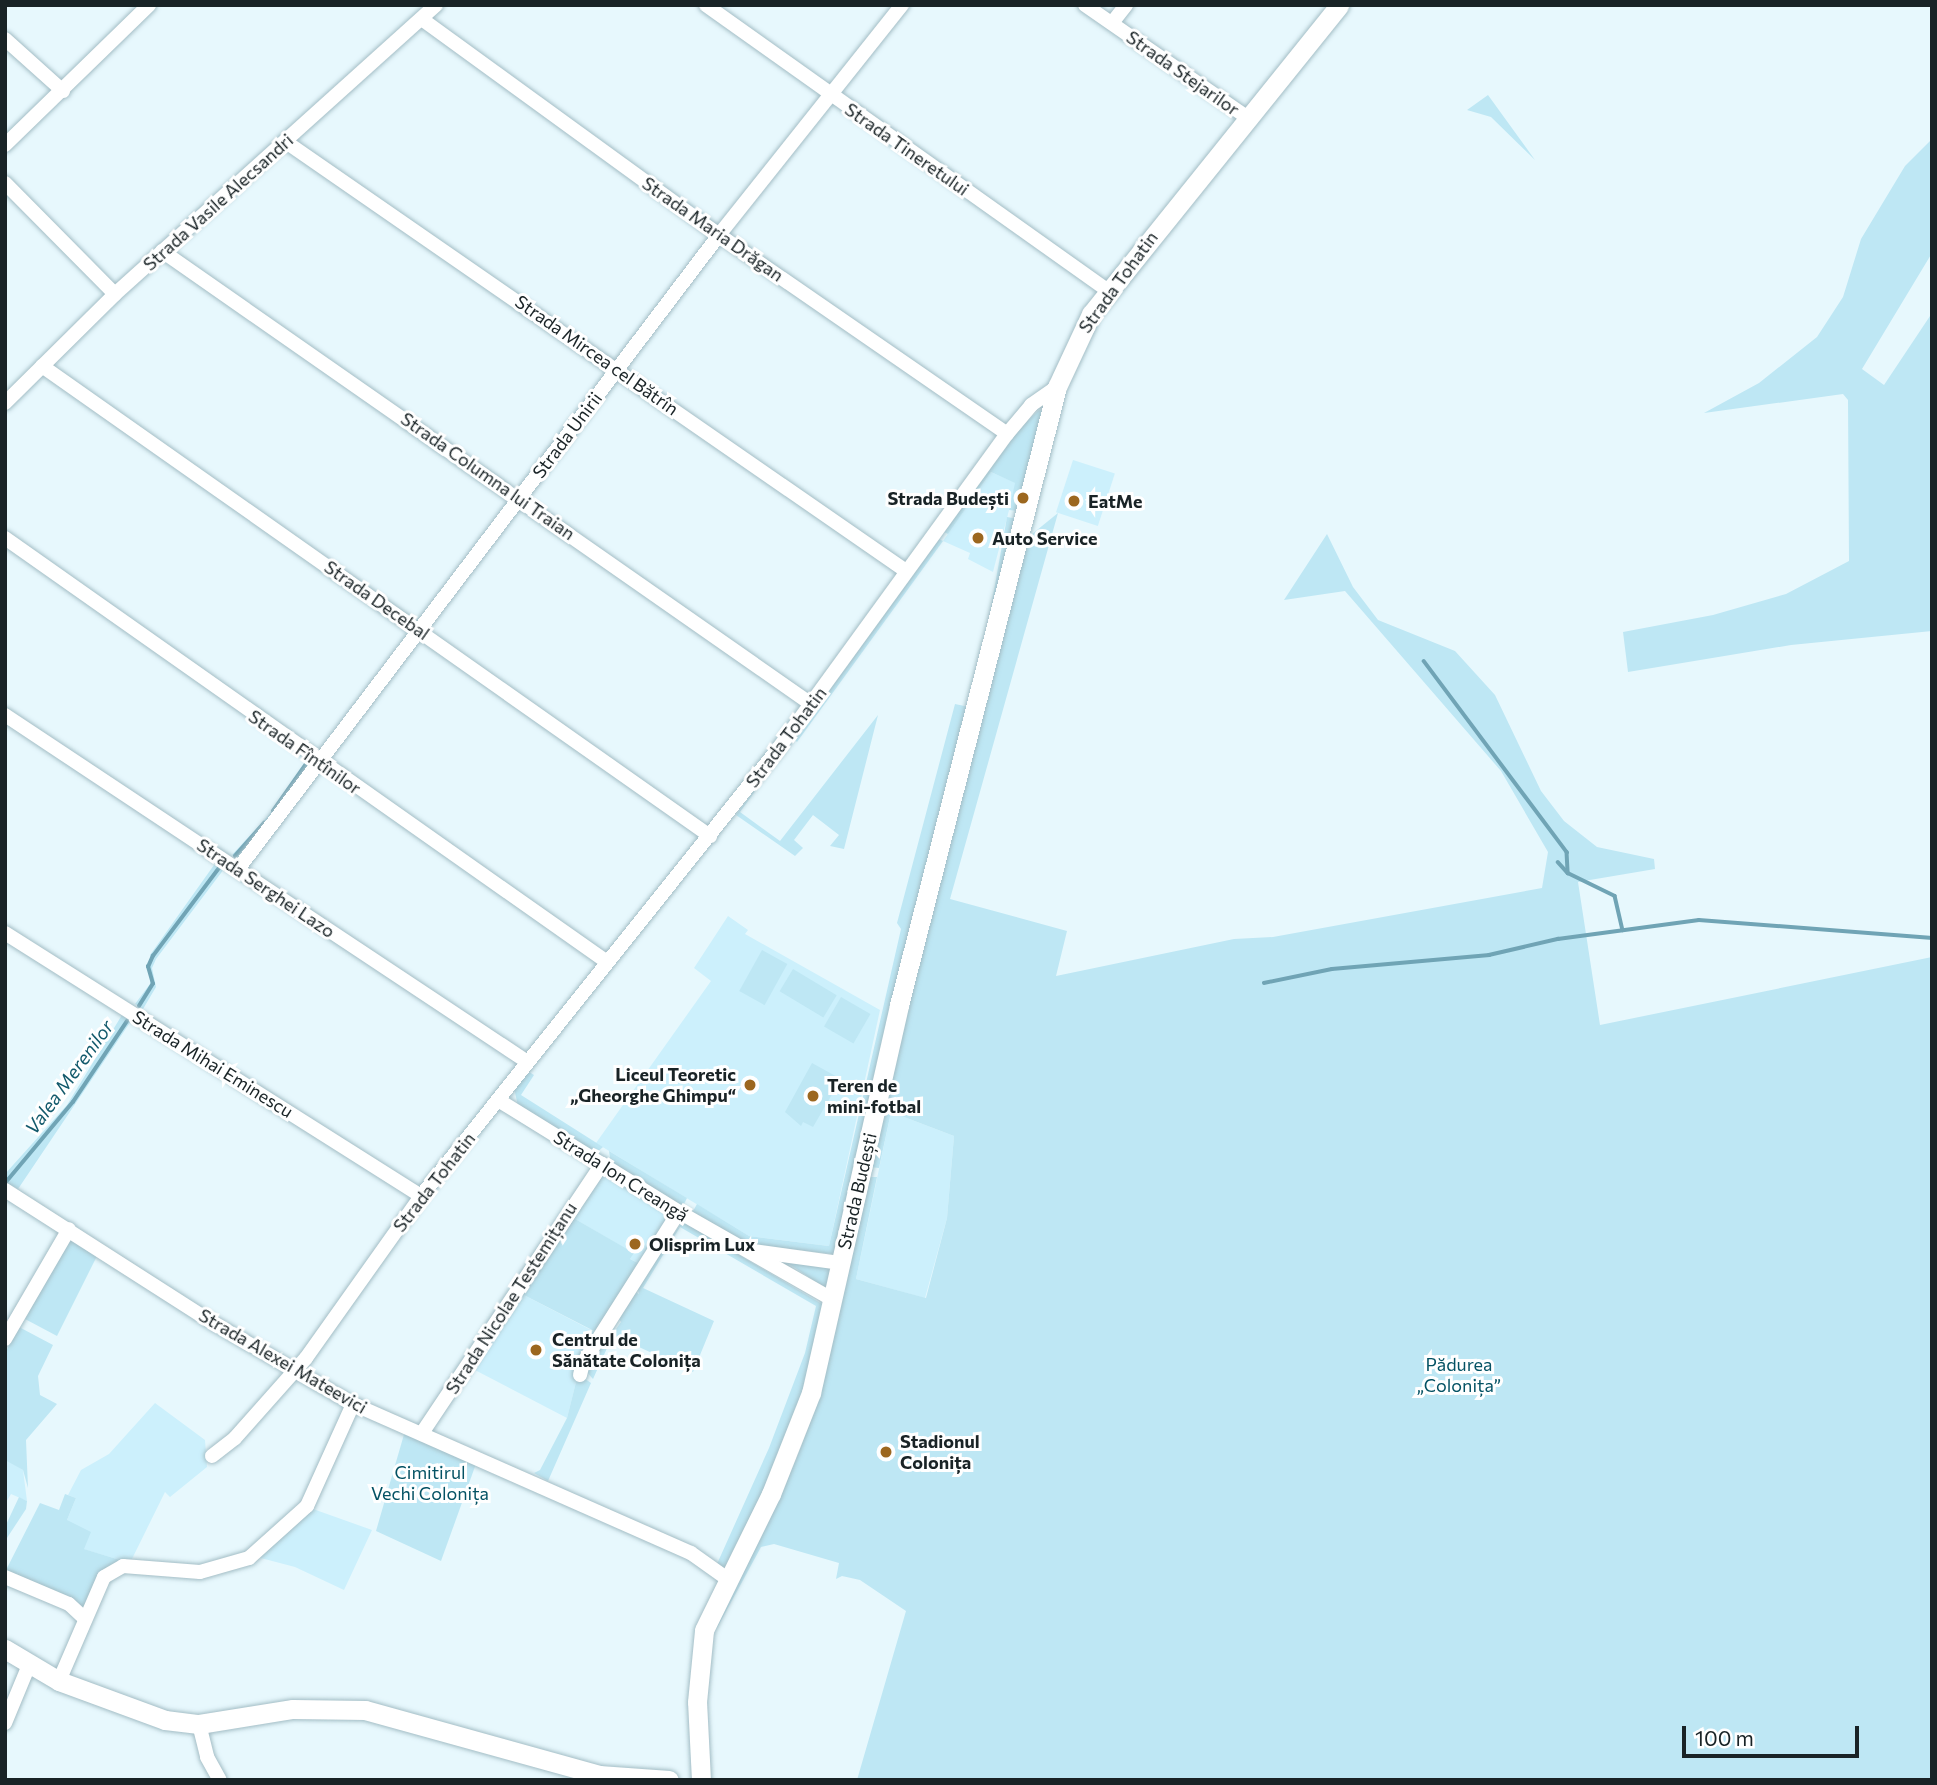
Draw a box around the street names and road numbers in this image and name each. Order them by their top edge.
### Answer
street label: Strada Stejarilor [1122,26,1244,120]
street label: Strada Tineretului [841,98,973,200]
street label: Strada Vasile Alecsandri [139,129,297,275]
street label: Strada Maria Drăgan [638,172,788,286]
street label: Strada Tohatin [1074,227,1162,337]
street label: Strada Mircea cel Bătrîn [511,290,683,420]
street label: Strada Unirii [528,388,606,482]
street label: Strada Columna lui Traian [397,408,579,544]
street label: Strada Decebal [320,556,434,644]
street label: Strada Tohatin [741,682,831,792]
street label: Strada Fîntînilor [245,705,365,799]
street label: Strada Serghei Lazo [193,834,339,942]
street label: Strada Mihai Eminescu [129,1006,297,1122]
street label: Strada Ion Creangă [550,1126,692,1226]
street label: Strada Tohatin [388,1128,480,1236]
street label: Strada Budești [833,1131,881,1251]
street label: Strada Nicolae Testemițanu [441,1198,581,1398]
street label: Strada Alexei Mateevici [195,1304,371,1418]

